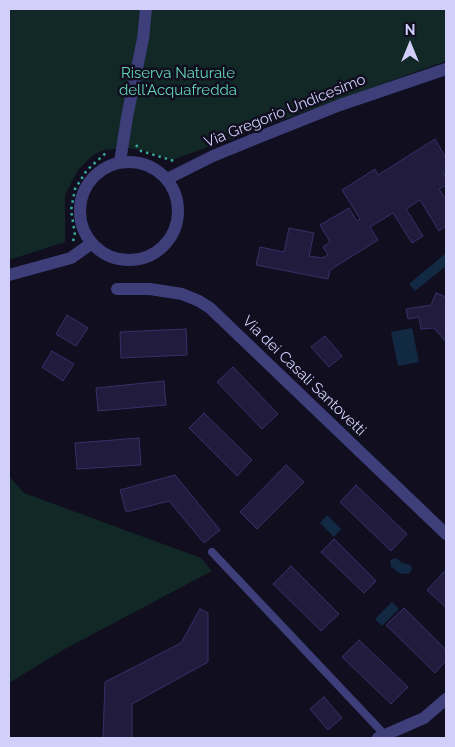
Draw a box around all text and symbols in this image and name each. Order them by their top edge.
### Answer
north arrow [385,20,435,70]
text: N [405,22,415,38]
park label: Riserva Naturale dell'Acquafredda [119,64,237,99]
street label: Via Gregorio Undicesimo [202,70,368,152]
street label: Via dei Casali Santovetti [238,312,370,440]

